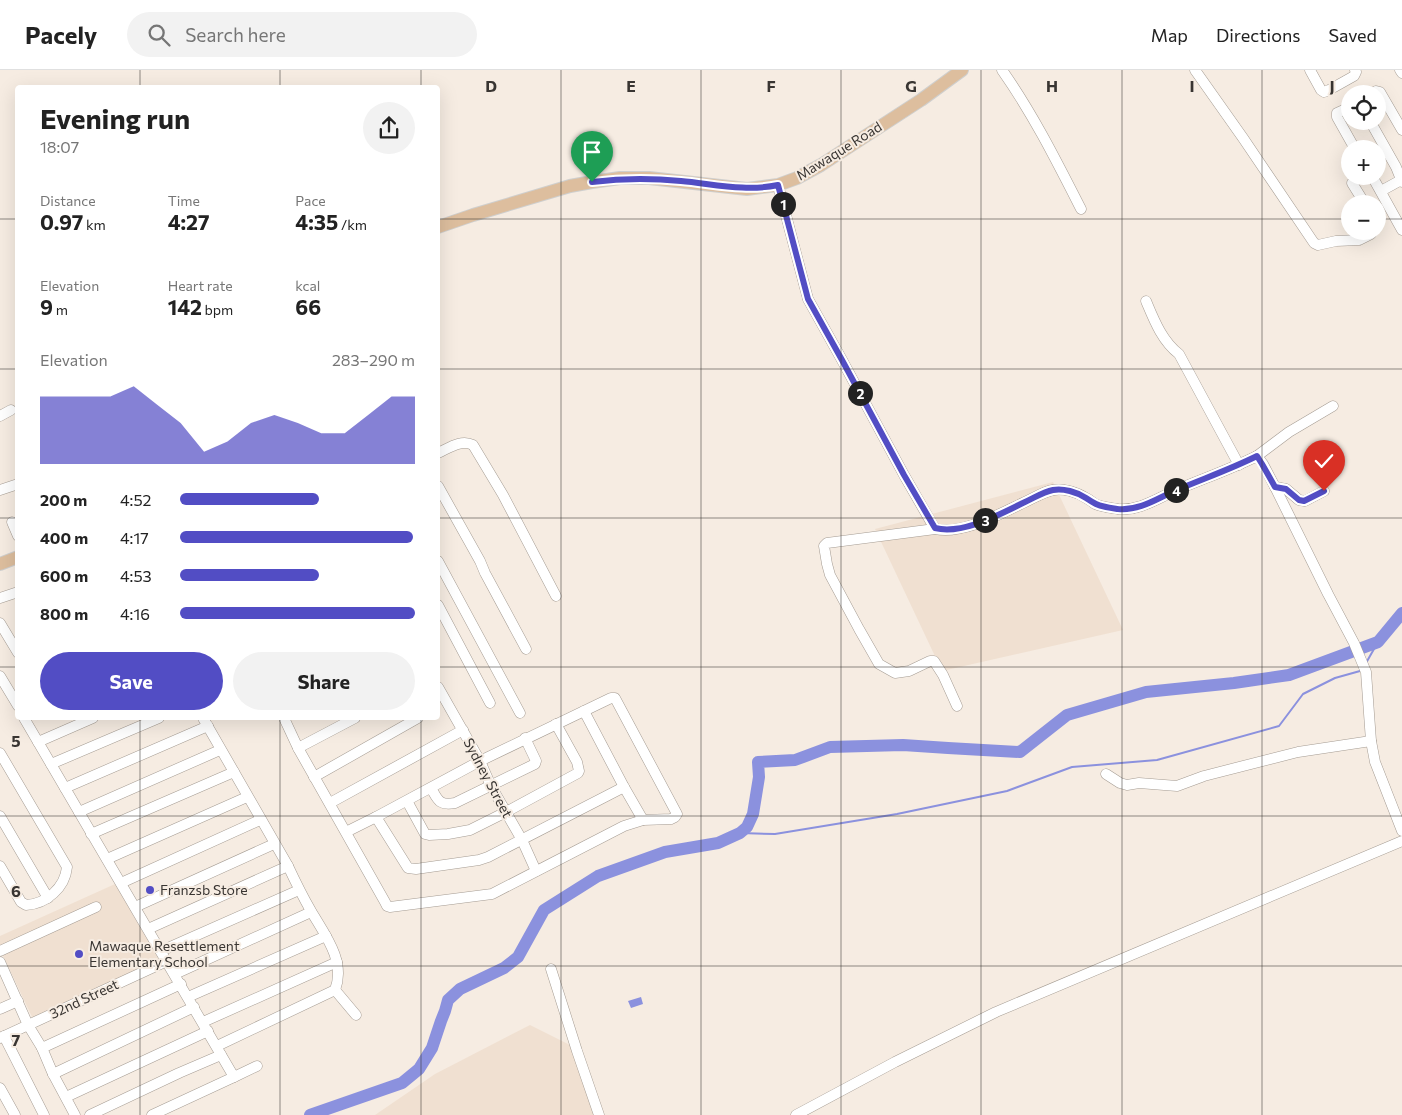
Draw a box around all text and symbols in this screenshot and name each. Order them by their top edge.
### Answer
search box [127,12,477,57]
text: Pacely [25,20,97,49]
icon: search [145,21,173,49]
text: Search here [185,23,286,46]
text: Map [1151,24,1188,46]
text: Directions [1216,24,1300,46]
text: Saved [1328,24,1377,46]
text: D [485,76,497,95]
text: E [626,76,636,95]
text: F [766,76,776,95]
text: G [905,76,917,95]
text: H [1046,76,1058,95]
text: I [1189,76,1195,95]
text: J [1329,76,1335,95]
map controls [1341,85,1386,240]
button: locate [1341,85,1386,130]
text: Evening run [40,101,190,135]
button: share [363,102,415,154]
street label: Mawaque Road [793,118,885,184]
pin [571,131,613,182]
text: 18:07 [40,137,79,156]
icon: arrive [578,138,606,166]
button: + [1341,140,1386,185]
text: Distance [40,192,96,209]
text: Time [168,192,200,209]
text: Pace [295,192,326,209]
pin: 1 [770,192,796,216]
button: − [1341,195,1386,240]
text: 1 [780,196,787,213]
text: 0.97 [40,209,83,234]
text: 4:27 [168,209,209,234]
text: 4:35 [295,209,338,234]
text: km [83,216,106,233]
text: /km [338,216,367,233]
text: Elevation [40,277,99,294]
text: Heart rate [168,277,233,294]
text: kcal [295,277,320,294]
text: 9 [40,294,53,319]
text: 142 [168,294,202,319]
text: 66 [295,294,321,319]
text: m [53,301,68,318]
text: bpm [202,301,233,318]
text: Elevation [40,350,108,369]
text: 283–290 m [332,350,415,369]
pin: 2 [848,380,872,406]
text: 2 [857,385,864,402]
pin [1303,440,1345,491]
icon: check [1310,447,1338,475]
pin: 4 [1164,478,1188,502]
text: 4 [1172,482,1181,499]
text: 200 m [40,490,87,509]
text: 4:52 [120,490,151,509]
pin: 3 [972,508,998,532]
text: 3 [981,512,990,529]
text: 400 m [40,528,88,547]
text: 4:17 [120,528,149,547]
text: 600 m [40,566,88,585]
text: 4:53 [120,566,152,585]
text: 800 m [40,604,88,623]
text: 4:16 [120,604,150,623]
button: Save [40,652,223,710]
button: Share [233,652,415,710]
text: 5 [11,731,21,750]
street label: Sydney Street [460,735,517,821]
text: 6 [11,881,21,900]
place label: Franzsb Store [160,881,248,898]
marker: Franzsb Store [144,884,156,896]
place label: Mawaque Resettlement Elementary School [89,937,240,970]
marker: Mawaque Resettlement Elementary School [73,948,85,960]
street label: 32nd Street [47,975,121,1022]
text: 7 [12,1030,21,1049]

